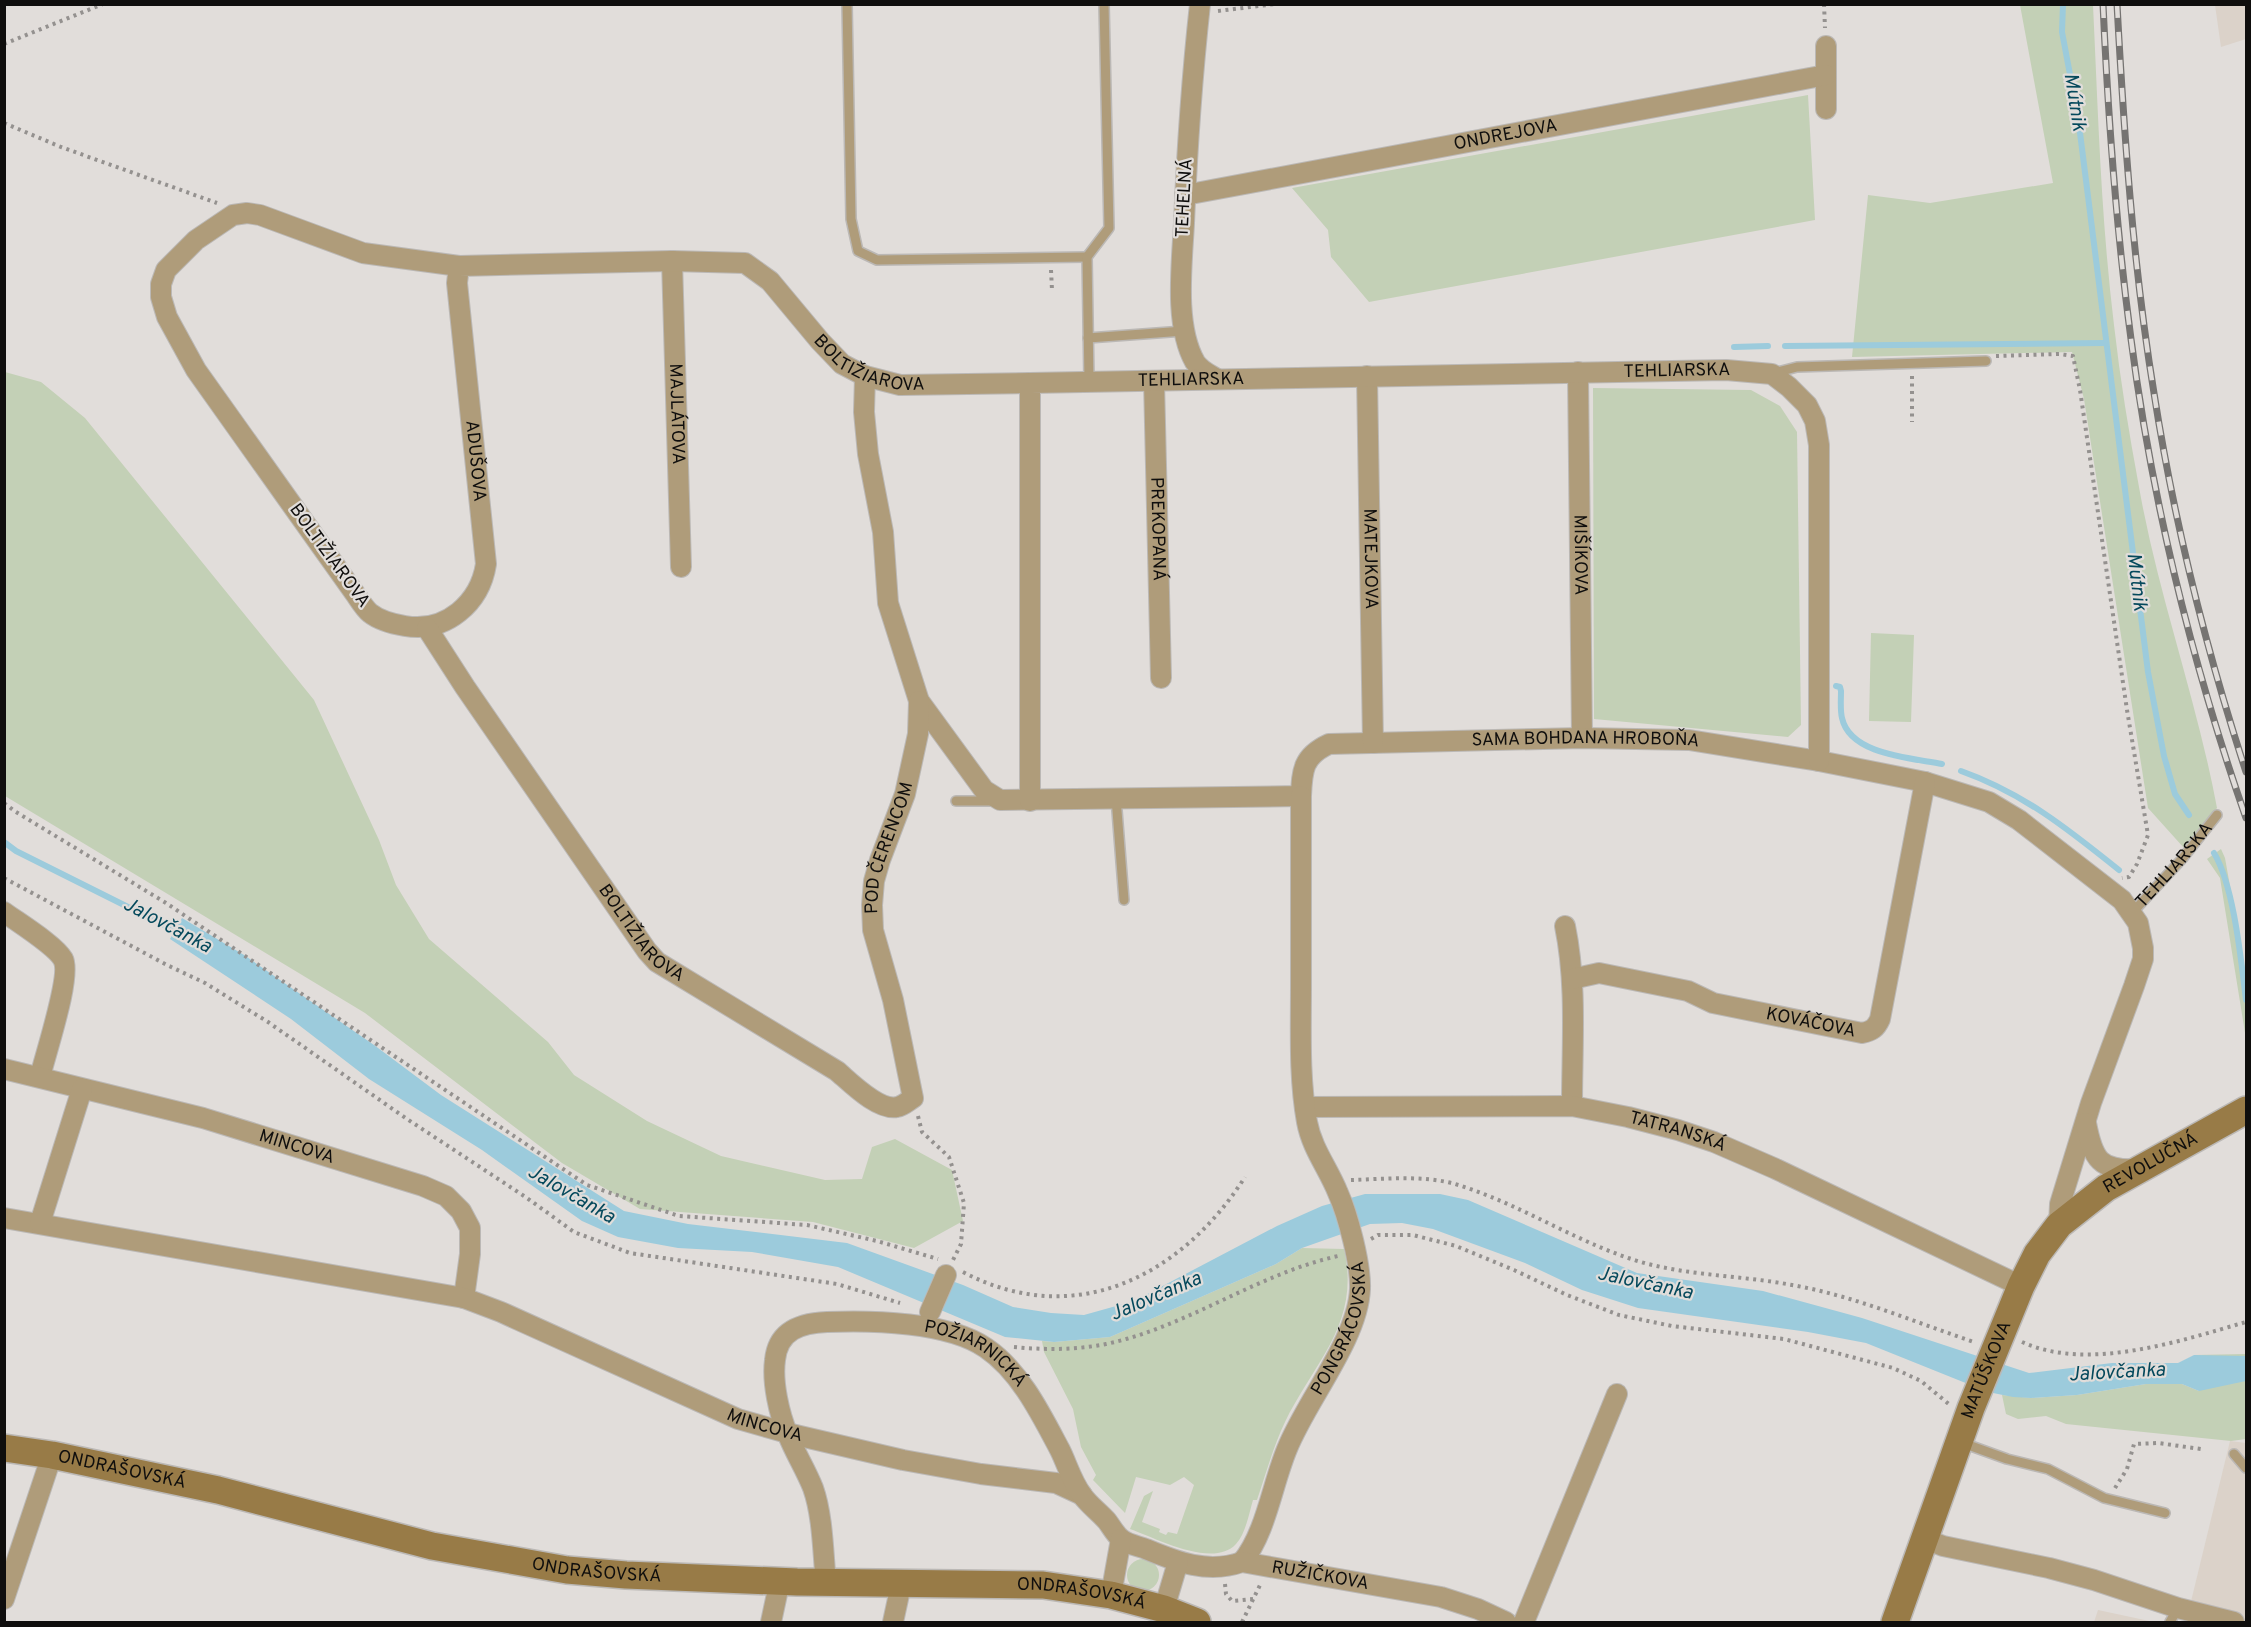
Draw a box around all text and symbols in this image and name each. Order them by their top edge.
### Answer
water label: Mútnik [2057,71,2092,134]
street label: ONDREJOVA [1452,114,1559,156]
street label: TEHELNÁ [1169,158,1199,238]
street label: BOLTIŽIAROVA [808,330,925,397]
street label: TEHLIARSKA [1623,358,1730,383]
street label: MAJLÁTOVA [664,363,690,465]
street label: TEHLIARSKA [1137,367,1245,392]
street label: ADUŠOVA [460,419,491,503]
street label: PREKOPANÁ [1145,477,1172,581]
street label: BOLTIŽIAROVA [283,498,376,613]
street label: MATEJKOVA [1358,508,1382,610]
street label: MIŠÍKOVA [1568,514,1593,596]
water label: Mútnik [2120,551,2153,614]
street label: SAMA BOHDANA HROBOŇA [1471,726,1701,753]
street label: POD ČERENCOM [860,780,919,914]
street label: TEHLIARSKA [2131,818,2218,913]
street label: BOLTIŽIAROVA [593,880,689,987]
water label: Jalovčanka [118,892,216,961]
street label: KOVÁČOVA [1764,1002,1858,1043]
street label: TATRANSKÁ [1627,1106,1731,1157]
street label: MINCOVA [256,1124,337,1169]
street label: REVOLUČNÁ [2099,1126,2202,1199]
water label: Jalovčanka [523,1160,620,1231]
street label: PONGRÁCOVSKÁ [1306,1260,1372,1400]
water label: Jalovčanka [1595,1261,1696,1307]
water label: Jalovčanka [1106,1266,1206,1328]
street label: POŽIARNICKÁ [922,1315,1033,1392]
street label: MATÚŠKOVA [1956,1318,2017,1422]
water label: Jalovčanka [2068,1357,2167,1389]
street label: MINCOVA [723,1404,805,1448]
street label: ONDRAŠOVSKÁ [56,1445,189,1494]
street label: ONDRAŠOVSKÁ [530,1552,662,1588]
street label: RUŽIČKOVA [1270,1556,1371,1596]
street label: ONDRAŠOVSKÁ [1017,1573,1149,1615]

